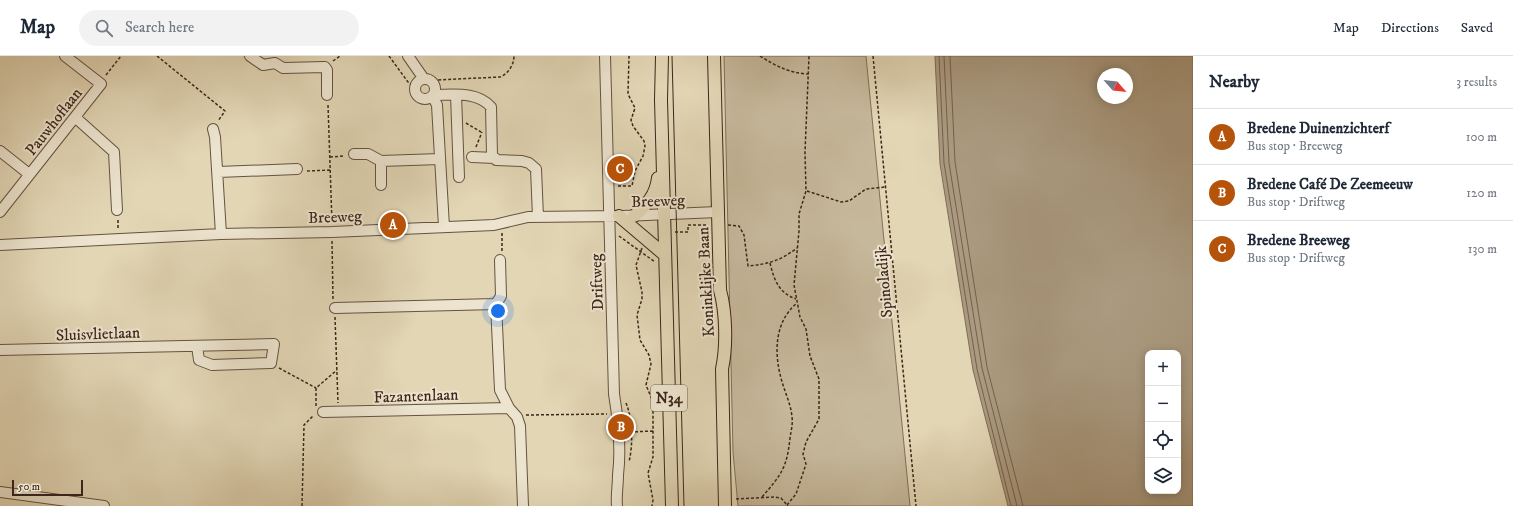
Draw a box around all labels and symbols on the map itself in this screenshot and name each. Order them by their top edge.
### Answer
north arrow [1097,68,1133,104]
street label: Pauwhoflaan [21,83,87,160]
pin: C [607,154,633,184]
street label: Breeweg [631,190,686,212]
street label: Breeweg [308,206,363,228]
pin: A [380,210,406,240]
street label: Koninklijke Baan [693,226,719,338]
street label: Spinoladijk [871,245,897,319]
street label: Driftweg [586,253,608,311]
your location [488,301,508,321]
street label: Sluisvlietlaan [55,323,141,345]
street label: Fazantenlaan [373,384,459,407]
road number: N34 [651,385,687,411]
pin: B [608,412,634,442]
scale bar [12,478,83,497]

